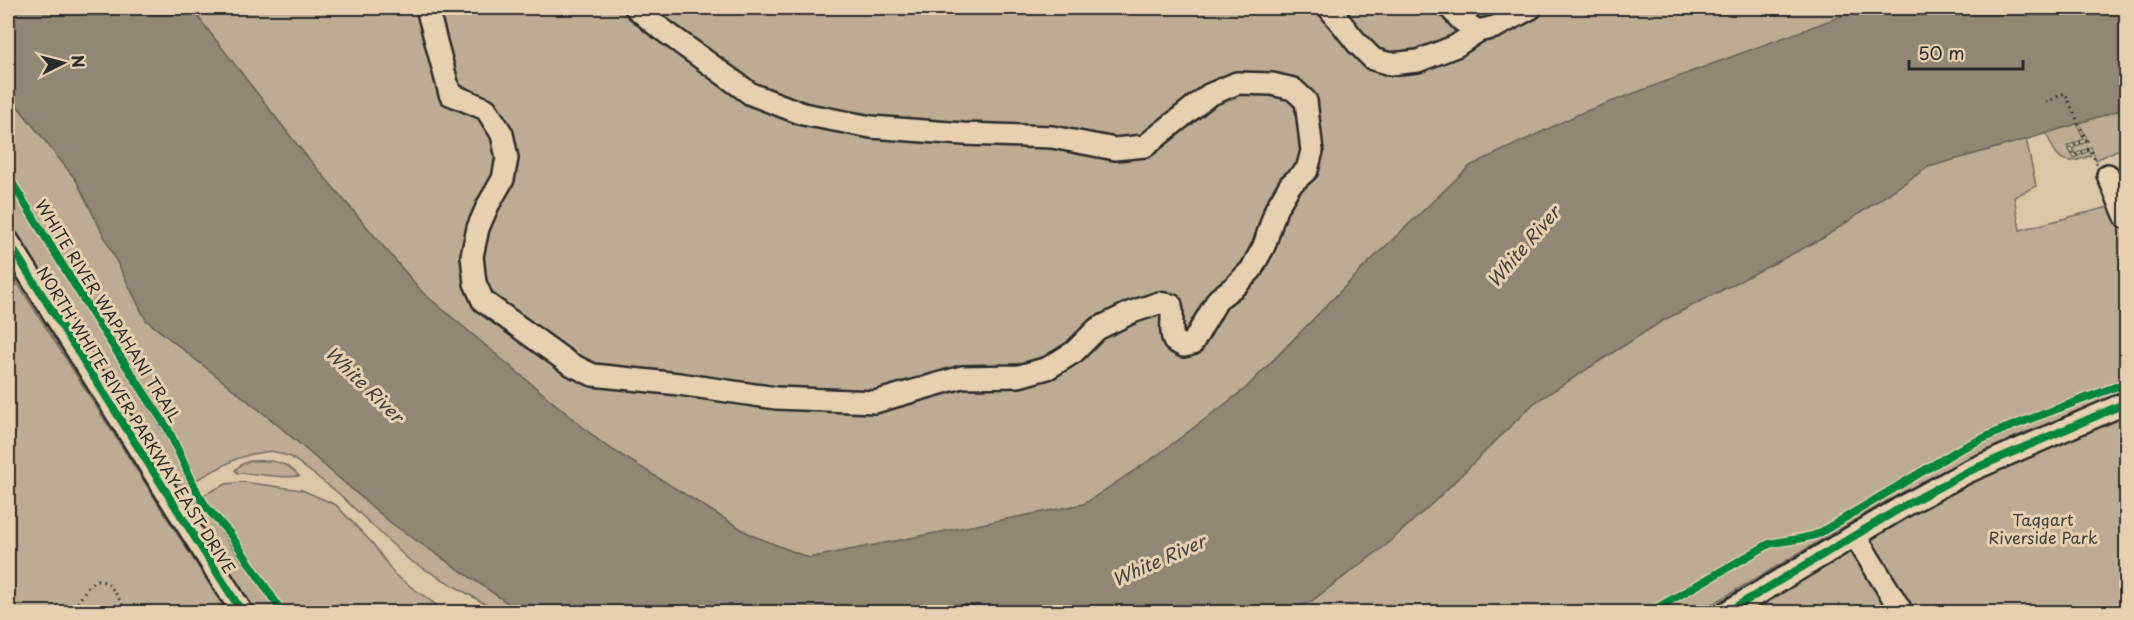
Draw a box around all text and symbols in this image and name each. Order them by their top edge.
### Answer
north arrow [33,33,93,93]
scale bar [1909,33,2023,71]
text: 50 m [1918,39,1965,66]
text: N [66,54,92,69]
street label: WHITE RIVER WAPAHANI TRAIL [30,195,187,426]
water label: White River [1480,198,1568,292]
street label: NORTH WHITE RIVER PARKWAY EAST DRIVE [32,261,242,578]
water label: White River [320,340,412,430]
park label: Taggart Riverside Park [1988,507,2098,549]
water label: White River [1107,526,1212,592]

